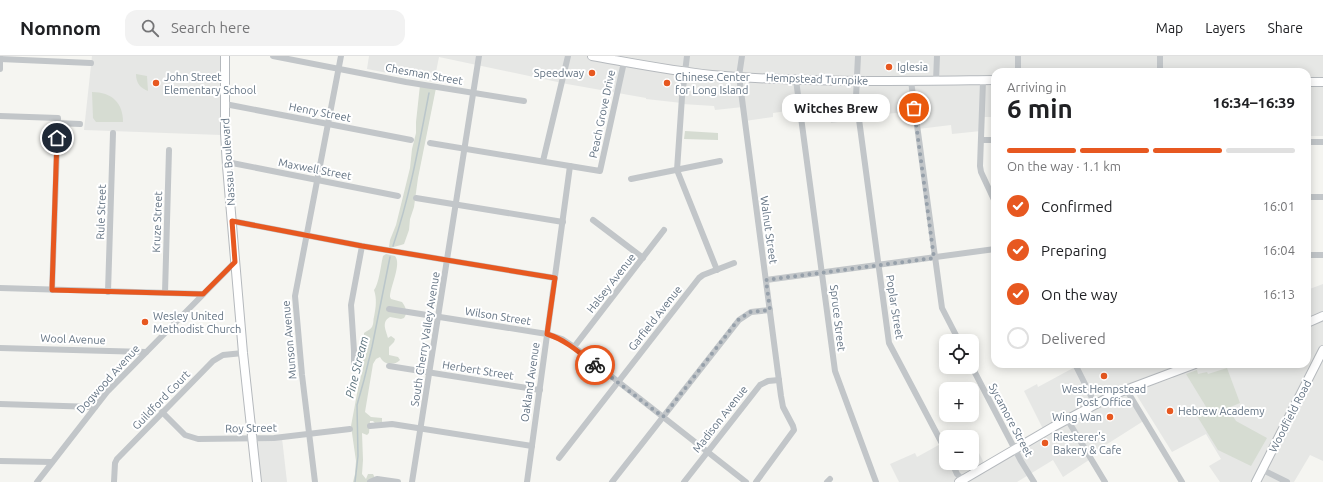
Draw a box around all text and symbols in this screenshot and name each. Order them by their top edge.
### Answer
search box [125,10,405,46]
text: Nomnom [20,17,101,39]
icon: search [139,17,161,39]
text: Search here [171,19,250,36]
text: Map [1156,20,1183,36]
text: Layers [1205,20,1245,36]
text: Share [1267,20,1303,36]
street label: Chesman Street [384,61,464,87]
place label: Iglesia [897,61,928,73]
marker: Iglesia [884,62,894,72]
place label: Speedway [534,67,585,79]
marker: Speedway [587,68,597,78]
street label: Peach Grove Drive [587,69,617,159]
place label: John Street Elementary School [164,71,256,96]
place label: Chinese Center for Long Island [675,71,751,96]
street label: Hempstead Turnpike [766,71,868,87]
marker: John Street Elementary School [151,78,161,88]
marker: Chinese Center for Long Island [662,78,672,88]
text: Arriving in [1007,80,1066,94]
pin [897,91,931,125]
callout: Witches Brew [782,94,890,122]
text: 6 min [1007,94,1073,123]
text: 16:34–16:39 [1212,94,1295,111]
icon: bag [903,97,925,119]
street label: Henry Street [288,100,353,124]
text: Witches Brew [794,101,878,115]
street label: Nassau Boulevard [219,118,237,206]
pin [40,121,74,155]
icon: home [46,127,68,149]
street label: Maxwell Street [277,156,353,182]
text: On the way · 1.1 km [1007,159,1121,173]
street label: Rule Street [94,183,108,240]
street label: Kruze Street [150,190,164,253]
street label: Walnut Street [758,195,780,265]
icon: check [1007,195,1029,217]
text: Confirmed [1041,198,1113,215]
text: 16:01 [1262,199,1295,213]
icon: check [1007,239,1029,261]
text: Preparing [1041,242,1107,259]
text: 16:04 [1262,243,1295,257]
street label: Halsey Avenue [584,251,638,315]
street label: South Cherry Valley Avenue [408,271,442,407]
street label: Poplar Street [884,274,906,341]
street label: Garfield Avenue [626,283,684,353]
icon: check [1007,283,1029,305]
street label: Spruce Street [828,284,848,353]
text: On the way [1041,286,1117,303]
text: 16:13 [1262,287,1295,301]
street label: Munson Avenue [280,300,298,380]
street label: Wilson Street [464,305,533,327]
place label: Wesley United Methodist Church [153,310,241,335]
marker: Wesley United Methodist Church [140,317,150,327]
text: Delivered [1041,330,1106,347]
street label: Wool Avenue [40,332,106,346]
map controls [939,334,979,470]
button: locate [939,334,979,374]
water label: Pine Stream [343,335,370,399]
street label: Oakland Avenue [518,341,542,423]
street label: Dogwood Avenue [74,342,142,416]
courier [575,345,615,385]
icon: bike [584,354,606,376]
street label: Herbert Street [441,358,515,382]
street label: Guildford Court [130,368,193,432]
marker: West Hempstead Post Office [1099,371,1109,381]
street label: Woodfield Road [1267,378,1313,454]
street label: Sycamore Street [987,381,1036,459]
button: + [939,382,979,422]
street label: Madison Avenue [690,383,750,455]
place label: West Hempstead Post Office [1062,383,1146,408]
place label: Hebrew Academy [1178,405,1265,417]
marker: Hebrew Academy [1165,406,1175,416]
place label: Wing Wan [1052,411,1102,423]
marker: Wing Wan [1105,412,1115,422]
street label: Roy Street [225,422,278,434]
button: − [939,430,979,470]
place label: Riesterer's Bakery & Cafe [1053,431,1122,456]
marker: Riesterer's Bakery & Cafe [1040,438,1050,448]

